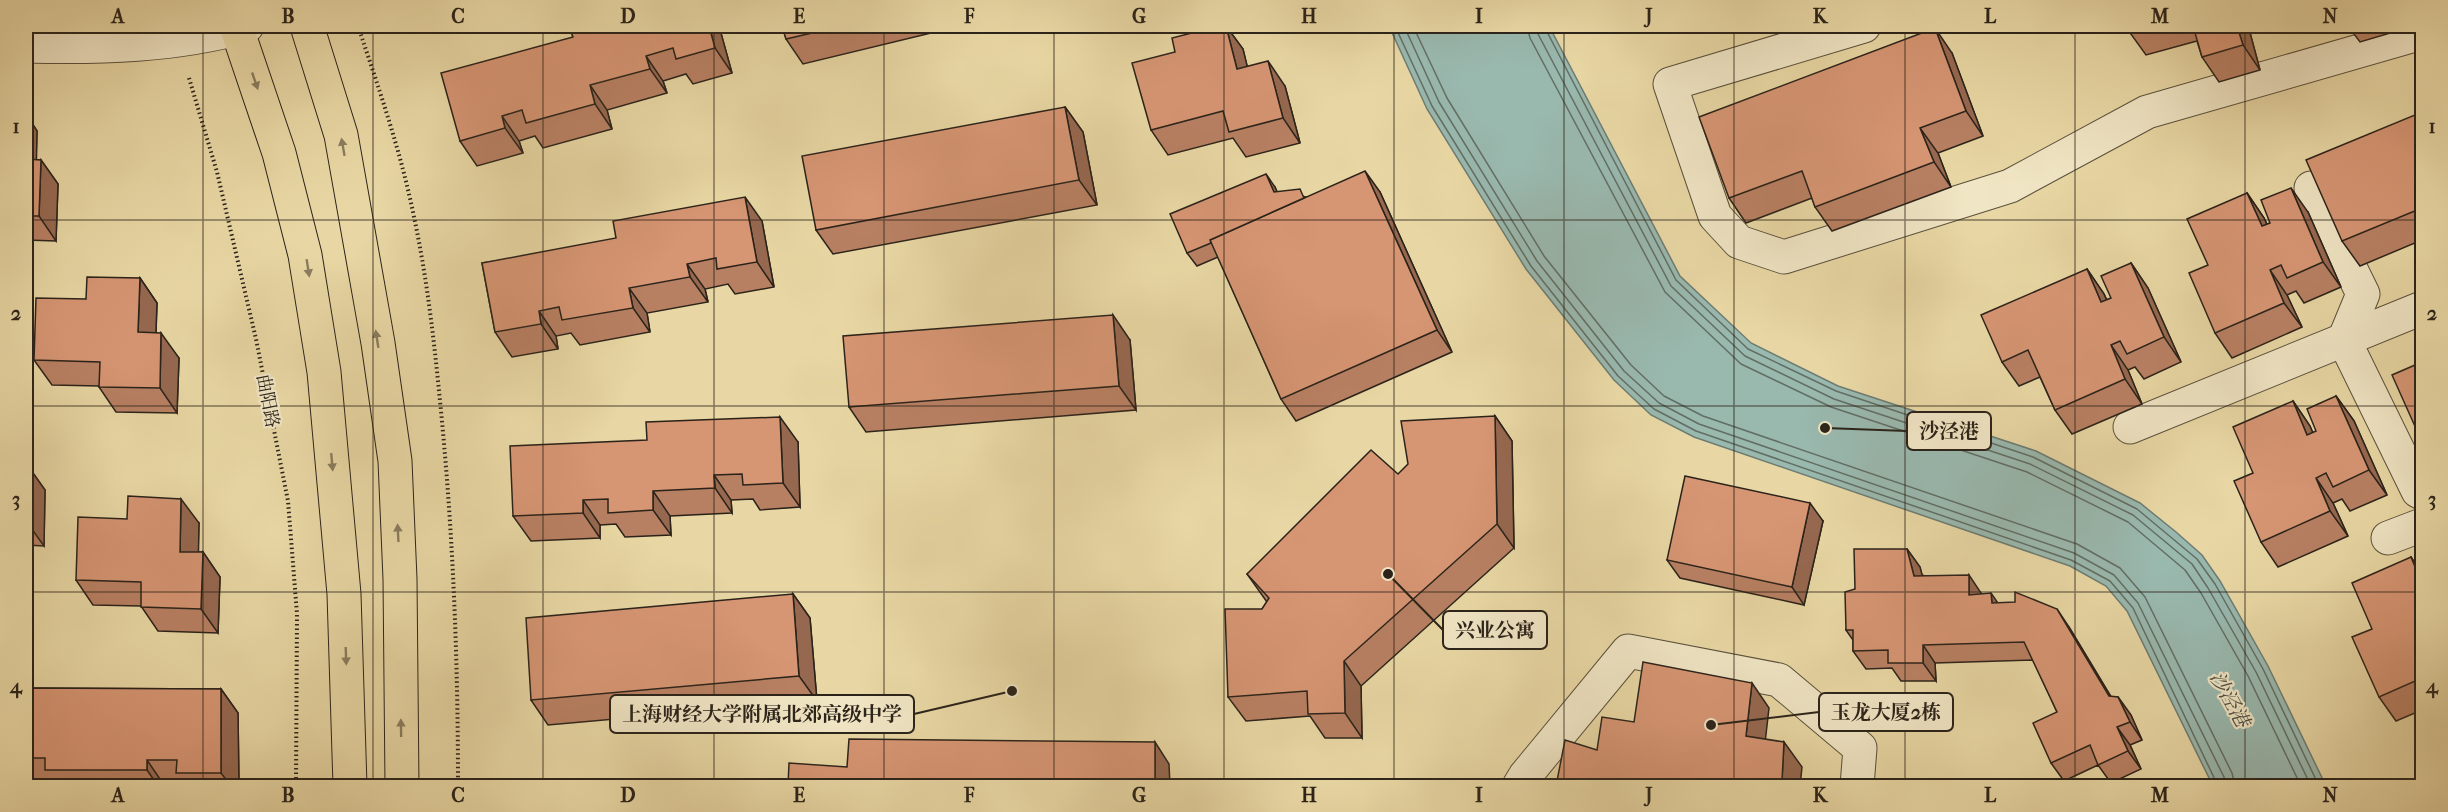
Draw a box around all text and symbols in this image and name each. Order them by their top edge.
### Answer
text: A [110,5,126,28]
text: B [281,5,295,28]
text: C [451,5,465,28]
text: D [620,5,636,28]
text: E [793,5,805,28]
text: F [963,5,975,28]
text: G [1132,5,1146,28]
text: H [1301,5,1317,28]
text: I [1475,5,1483,28]
text: J [1643,5,1653,28]
text: K [1813,5,1829,28]
text: L [1984,5,1997,28]
text: M [2150,5,2170,28]
text: N [2322,5,2338,28]
one-way arrow [250,72,260,90]
text: 1 [12,115,20,138]
text: 1 [2428,115,2436,138]
one-way arrow [339,138,348,157]
one-way arrow [303,259,312,278]
text: 2 [11,302,21,325]
text: 2 [2427,302,2437,325]
one-way arrow [372,330,381,349]
street label: 曲阳路 [252,373,283,430]
callout: 沙泾港 [1907,412,1991,450]
text: 沙泾港 [1919,420,1979,443]
one-way arrow [327,452,337,471]
text: 3 [12,488,20,511]
text: 3 [2428,488,2436,511]
one-way arrow [393,524,402,543]
callout: 兴业公寓 [1443,611,1547,649]
text: 兴业公寓 [1455,619,1535,642]
one-way arrow [341,647,351,666]
water label: 沙泾港 [2205,667,2256,734]
text: 4 [9,675,23,699]
text: 4 [2425,675,2439,699]
callout: 玉龙大厦2栋 [1819,693,1953,731]
callout: 上海财经大学附属北郊高级中学 [610,695,914,733]
text: 玉龙大厦2栋 [1831,701,1941,724]
text: 上海财经大学附属北郊高级中学 [622,703,902,726]
one-way arrow [397,719,406,738]
text: A [110,784,126,807]
text: B [281,784,295,807]
text: C [451,784,465,807]
text: D [620,784,636,807]
text: E [793,784,805,807]
text: F [963,784,975,807]
text: G [1132,784,1146,807]
text: H [1301,784,1317,807]
text: I [1475,784,1483,807]
text: J [1643,784,1653,807]
text: K [1813,784,1829,807]
text: L [1984,784,1997,807]
text: M [2150,784,2170,807]
text: N [2322,784,2338,807]

